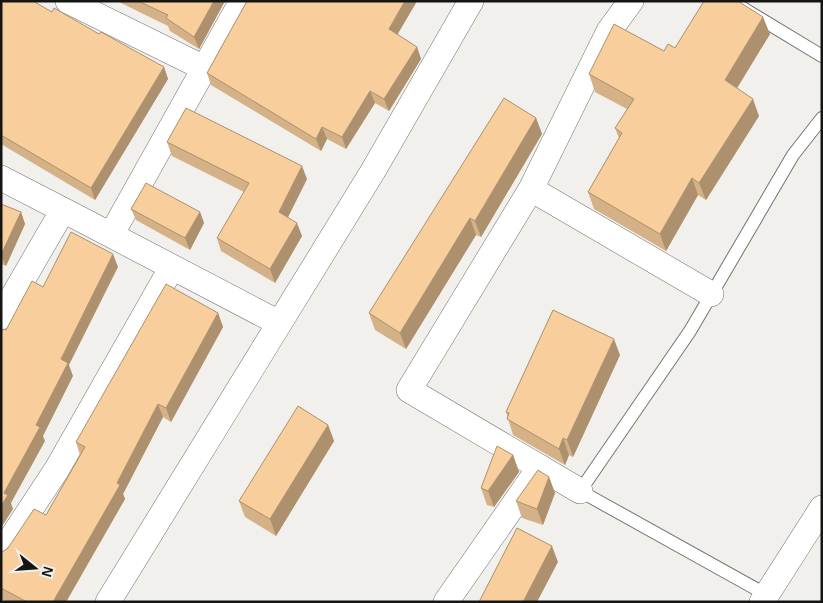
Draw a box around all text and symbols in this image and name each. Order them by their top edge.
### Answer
north arrow [10,543,60,593]
text: N [38,565,57,579]

